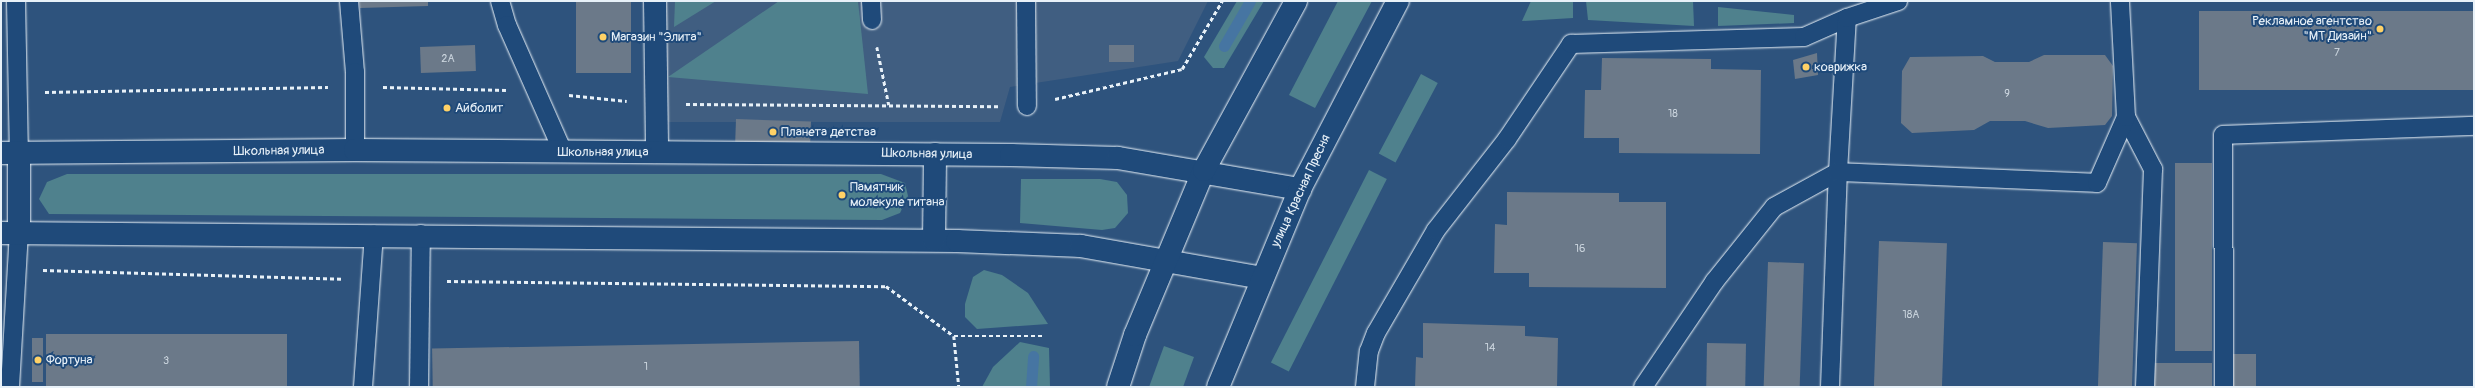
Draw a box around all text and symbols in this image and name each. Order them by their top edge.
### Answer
place label: Рекламное агентство "МТ Дизайн" [2252,14,2372,45]
marker: Рекламное агентство "МТ Дизайн" [2375,24,2385,34]
place label: Магазин "Элита" [611,29,702,45]
marker: Магазин "Элита" [598,32,608,42]
house number: 7 [2334,46,2340,60]
house number: 2А [441,52,455,66]
place label: коврижка [1814,59,1867,75]
marker: коврижка [1801,62,1811,72]
house number: 9 [2004,87,2010,101]
place label: Айболит [455,100,503,116]
marker: Айболит [442,103,452,113]
house number: 18 [1668,107,1678,121]
place label: Планета детства [781,124,876,140]
marker: Планета детства [768,127,778,137]
street label: улица Красная Пресня [1268,132,1334,250]
street label: Школьная улица [233,142,325,160]
street label: Школьная улица [558,144,648,160]
street label: Школьная улица [881,145,973,163]
place label: Памятник молекуле титана [850,180,945,211]
marker: Памятник молекуле титана [837,190,847,200]
house number: 16 [1575,242,1585,256]
house number: 18А [1903,308,1919,322]
house number: 14 [1485,341,1495,355]
place label: Фортуна [46,352,92,368]
house number: 3 [163,354,169,368]
marker: Фортуна [33,355,43,365]
house number: 1 [644,360,648,374]

